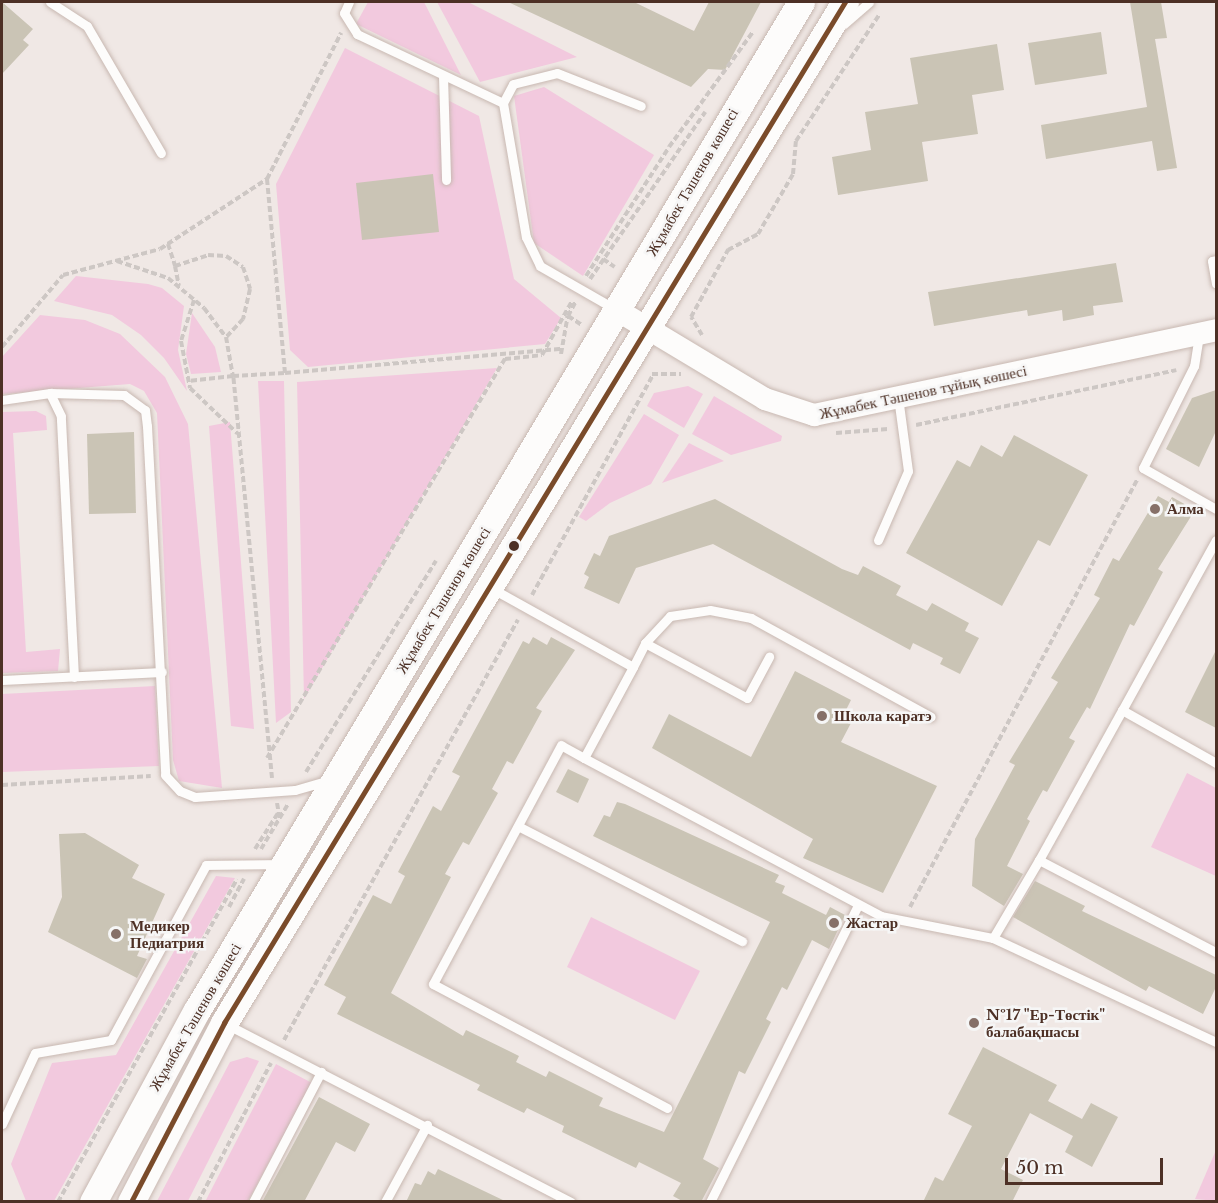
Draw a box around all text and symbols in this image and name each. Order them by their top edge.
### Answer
street label: Жұмабек Тәшенов көшесі [642,105,742,259]
street label: Жұмабек Тәшенов тұйық көшесі [818,361,1028,423]
place label: Алма [1167,500,1204,518]
marker: Алма [1148,502,1162,516]
street label: Жұмабек Тәшенов көшесі [392,523,494,677]
unlabelled marker [508,540,520,552]
place label: Школа каратэ [834,707,932,725]
marker: Школа каратэ [815,709,829,723]
place label: Жастар [846,914,898,932]
place label: Медикер Педиатрия [130,916,204,951]
marker: Жастар [827,916,841,930]
marker: Медикер Педиатрия [107,925,125,943]
street label: Жұмабек Тәшенов көшесі [145,940,245,1094]
place label: №17 "Ер-Төстік" балабақшасы [986,1005,1105,1040]
marker: №17 "Ер-Төстік" балабақшасы [967,1016,981,1030]
scale bar [1008,1146,1166,1184]
text: 50 m [1016,1157,1064,1179]

